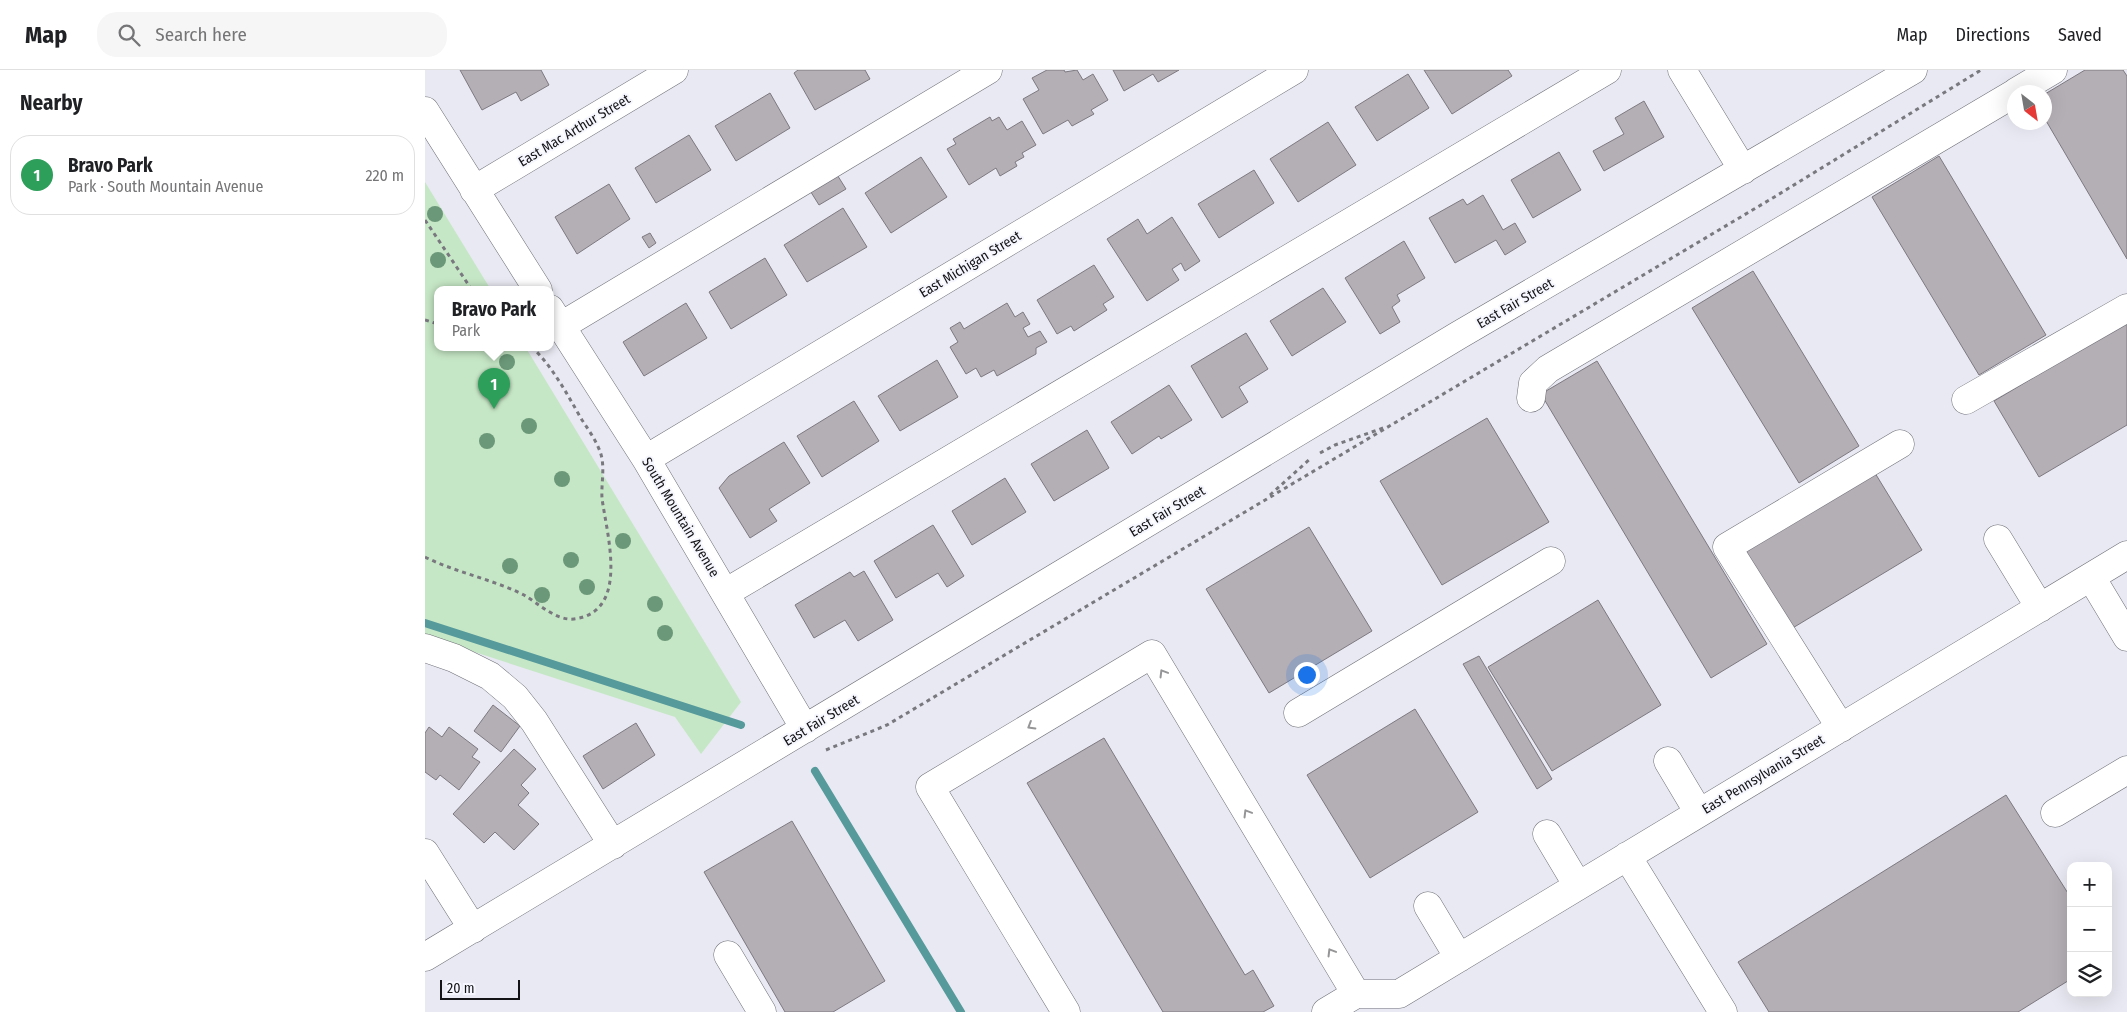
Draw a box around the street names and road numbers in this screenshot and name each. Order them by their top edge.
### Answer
street label: East Mac Arthur Street [515,90,634,170]
street label: East Michigan Street [916,227,1025,301]
street label: East Fair Street [1474,275,1557,332]
street label: South Mountain Avenue [638,454,723,580]
street label: East Fair Street [1126,482,1209,541]
street label: East Fair Street [780,691,863,750]
street label: East Pennsylvania Street [1699,731,1828,818]

